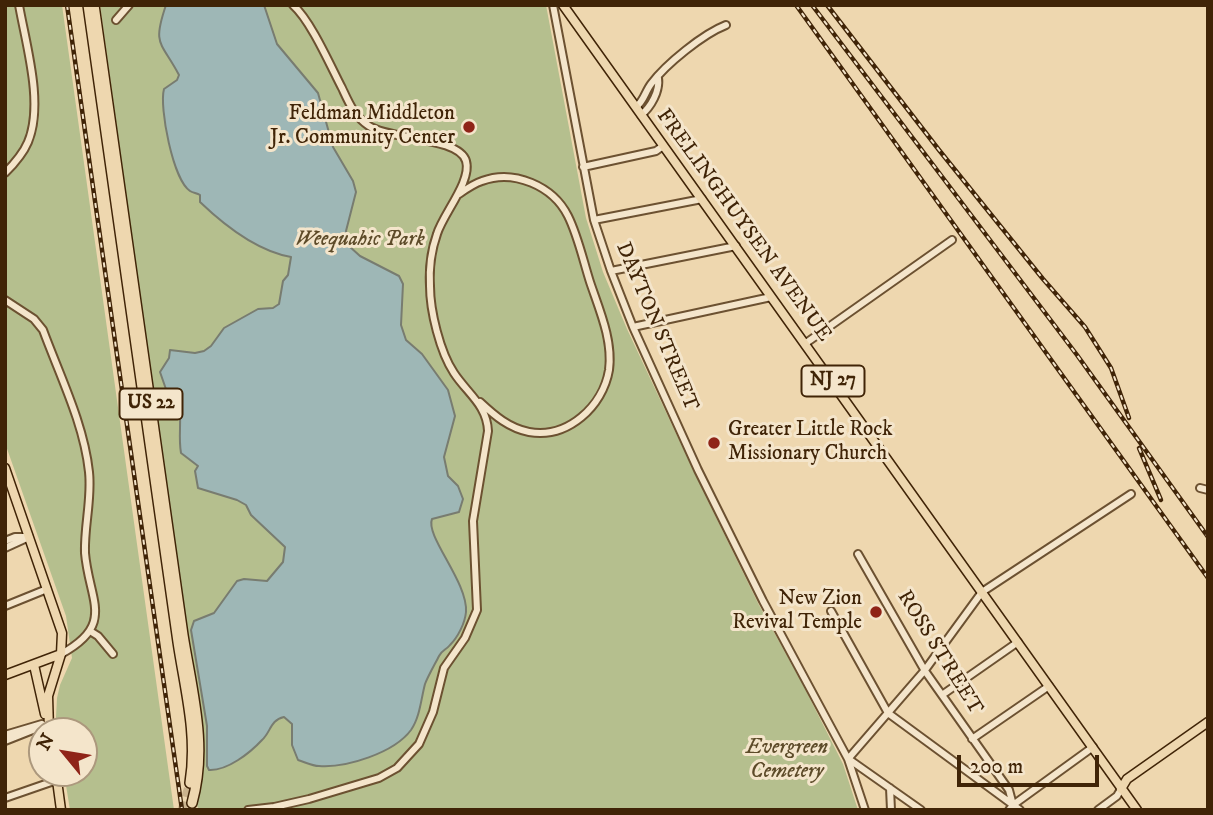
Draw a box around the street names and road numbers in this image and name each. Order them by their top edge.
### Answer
street label: FRELINGHUYSEN AVENUE [650,105,836,347]
street label: DAYTON STREET [609,239,703,415]
road number: NJ 27 [802,366,864,396]
road number: US 22 [120,388,182,420]
street label: ROSS STREET [891,586,987,720]

